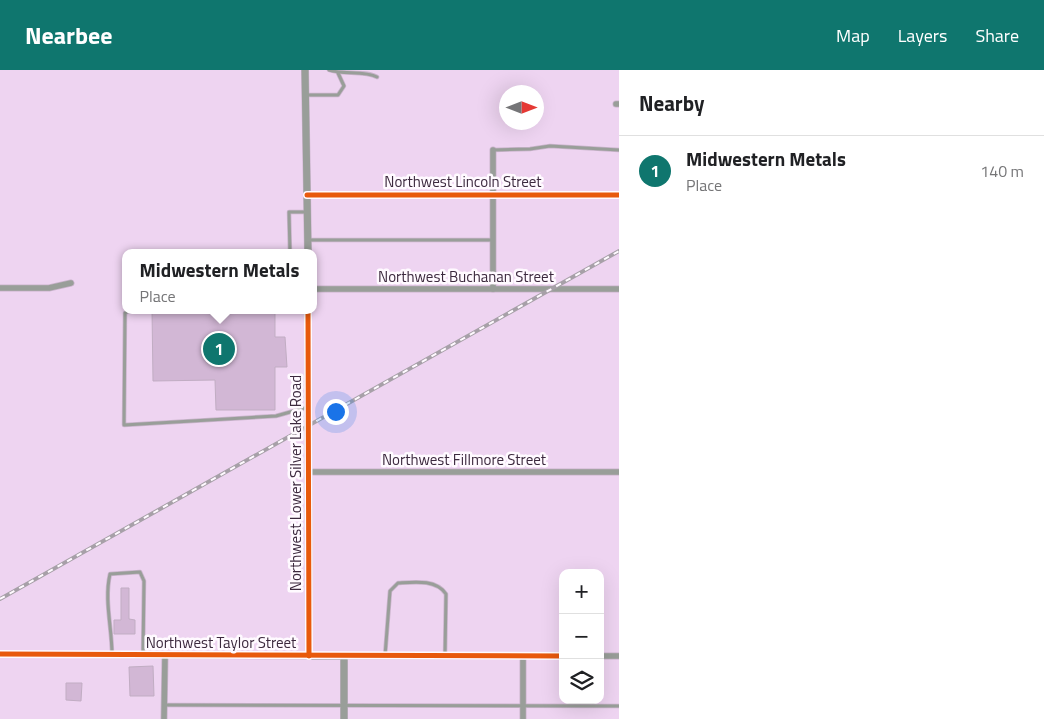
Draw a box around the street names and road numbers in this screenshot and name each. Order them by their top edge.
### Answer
street label: Northwest Lincoln Street [384,170,542,193]
street label: Northwest Buchanan Street [378,265,555,288]
street label: Northwest Lower Silver Lake Road [284,375,307,591]
street label: Northwest Fillmore Street [382,448,547,471]
street label: Northwest Taylor Street [146,631,297,654]

